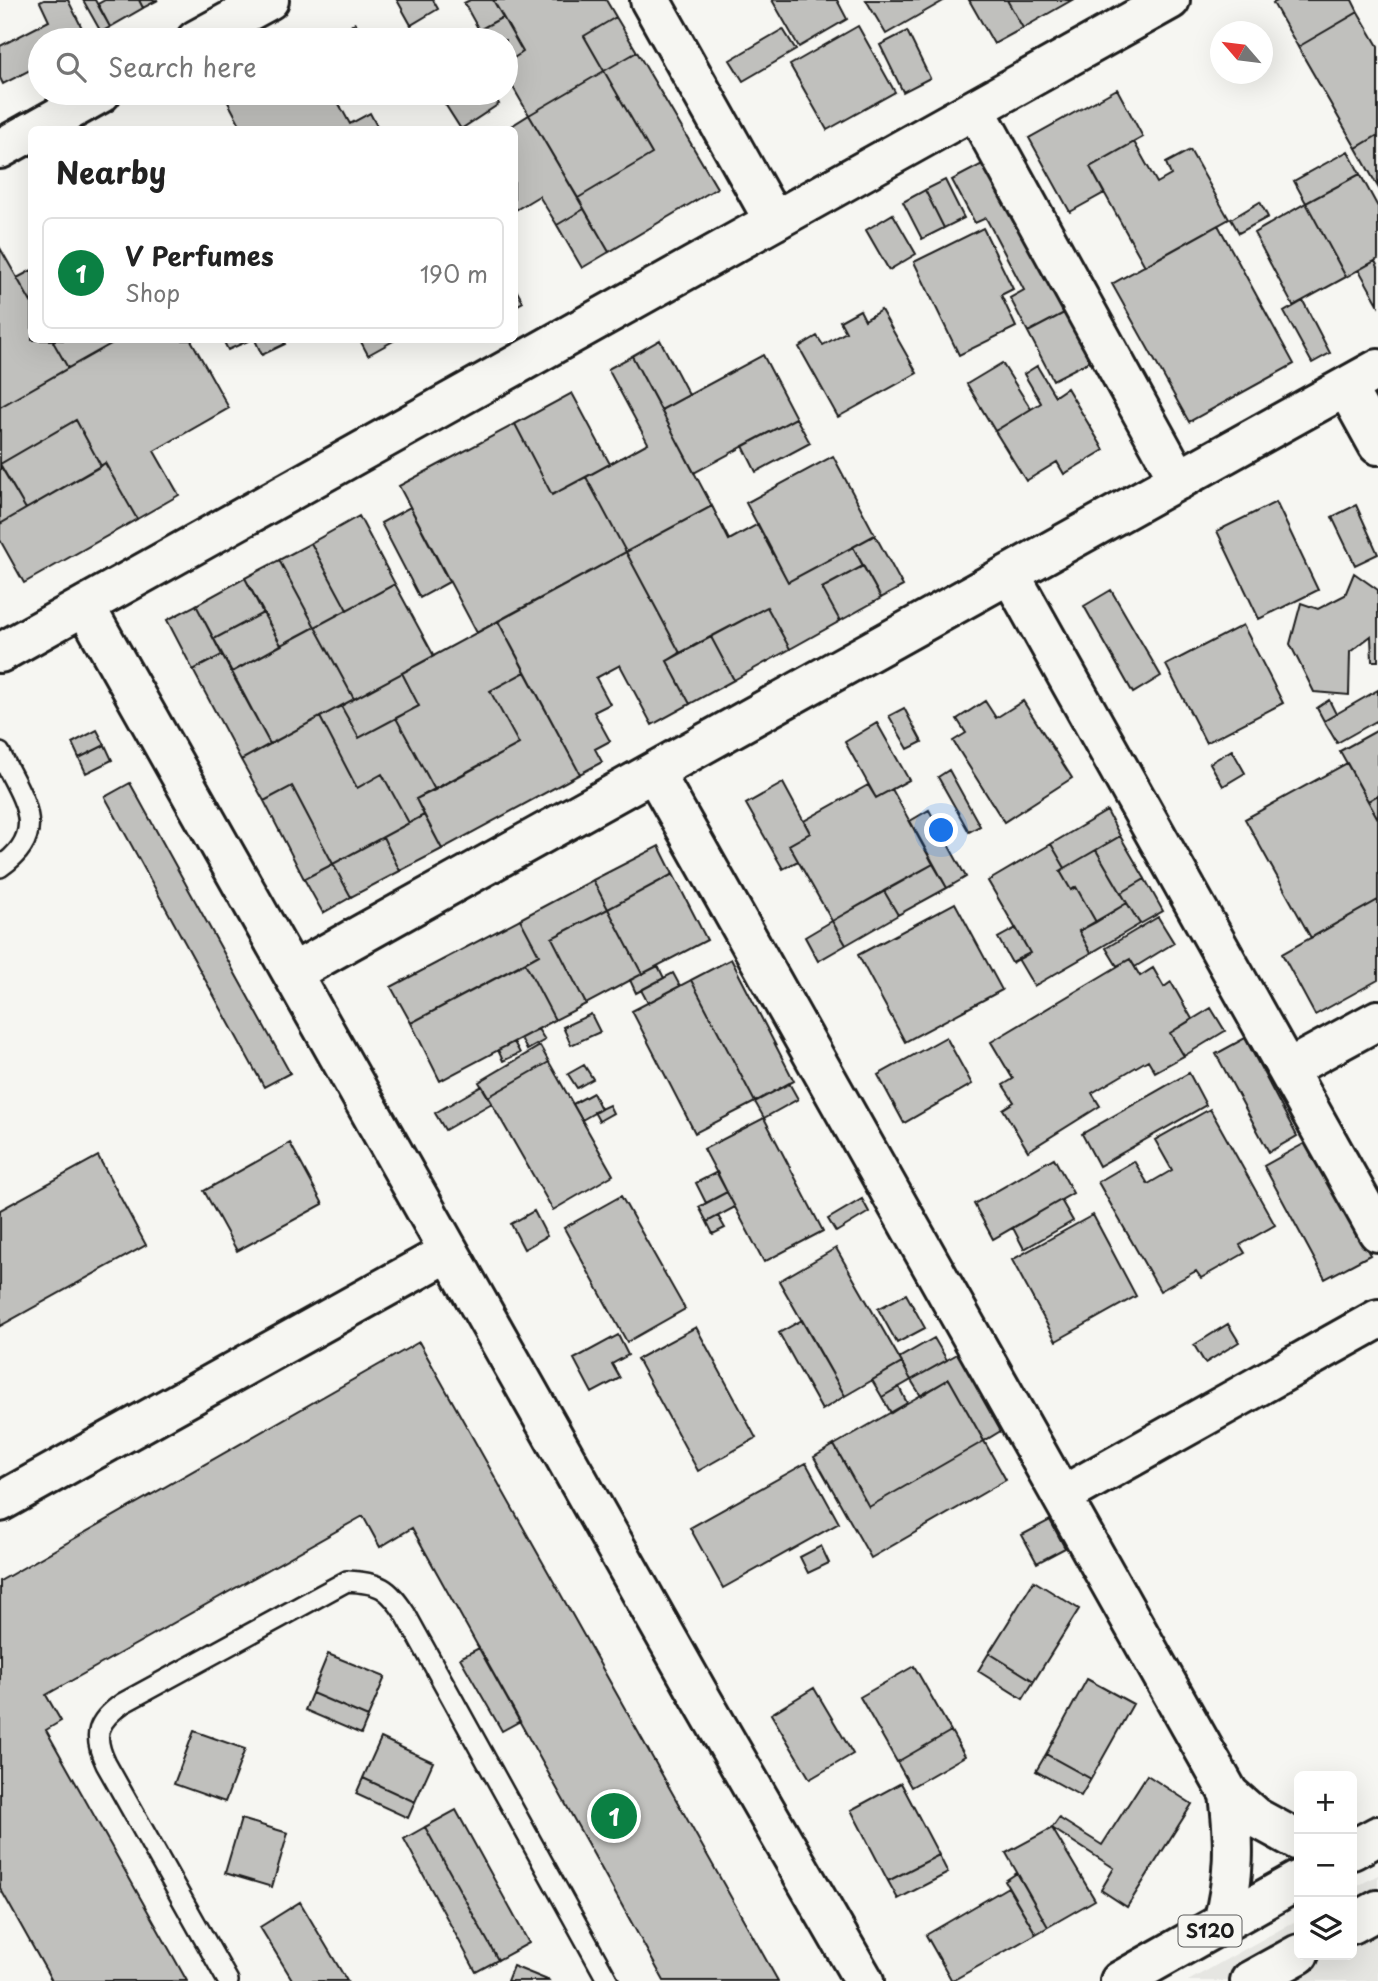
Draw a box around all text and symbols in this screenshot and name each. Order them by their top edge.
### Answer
north arrow [1210,21,1273,84]
search box [28,28,518,105]
text: Search here [108,47,257,86]
icon: search [52,48,90,86]
text: Nearby [56,149,166,194]
text: V Perfumes [125,236,274,275]
text: 1 [76,256,87,291]
text: 190 m [420,256,488,291]
text: Shop [125,275,180,310]
your location [924,813,958,847]
map controls [1294,1771,1357,1960]
button: + [1294,1771,1357,1834]
pin: 1 [591,1790,637,1842]
button: − [1294,1834,1357,1897]
button: layers [1294,1897,1357,1960]
road number: S120 [1178,1915,1242,1946]

